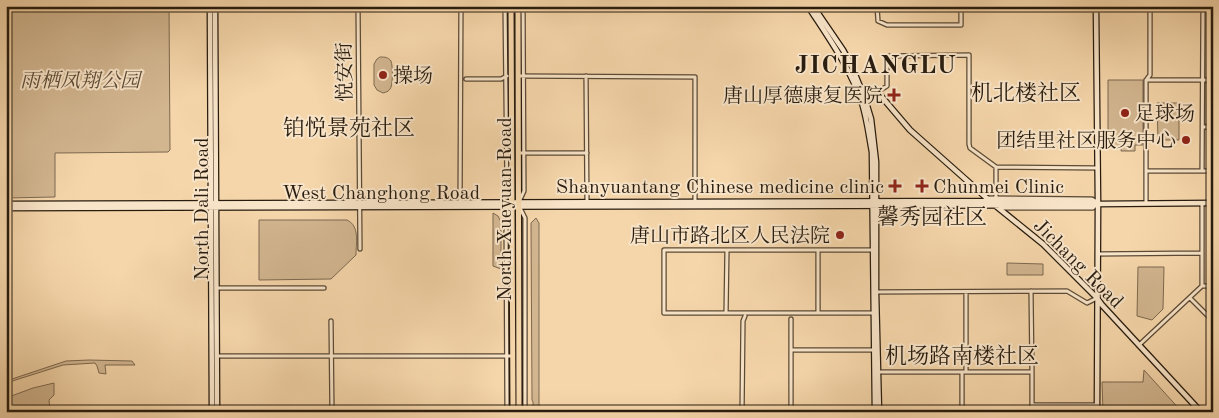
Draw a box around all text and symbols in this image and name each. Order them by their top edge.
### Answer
street label: 悦安街 [333,42,357,102]
district label: JICHANGLU [795,54,957,79]
place label: 操场 [393,65,433,87]
marker: 操场 [377,69,389,81]
park label: 雨栖凤翔公园 [20,70,143,92]
district label: 机北楼社区 [971,81,1081,105]
place label: 唐山厚德康复医院 [723,84,883,107]
marker: 唐山厚德康复医院 [887,88,901,102]
place label: 足球场 [1135,103,1195,125]
marker: 足球场 [1119,107,1131,119]
district label: 铂悦景苑社区 [283,116,415,140]
street label: North Xueyuan Road [496,117,516,301]
place label: 团结里社区服务中心 [996,130,1176,152]
marker: 团结里社区服务中心 [1180,134,1192,146]
street label: North Dali Road [193,137,213,281]
place label: Shanyuantang Chinese medicine clinic [556,178,884,198]
place label: Chunmei Clinic [933,178,1064,198]
marker: Shanyuantang Chinese medicine clinic [888,179,902,193]
marker: Chunmei Clinic [915,179,929,193]
street label: West Changhong Road [282,184,480,204]
district label: 馨秀园社区 [877,204,987,229]
street label: Jichang Road [1029,216,1126,313]
place label: 唐山市路北区人民法院 [630,225,830,247]
marker: 唐山市路北区人民法院 [834,229,846,241]
district label: 机场路南楼社区 [885,344,1039,368]

